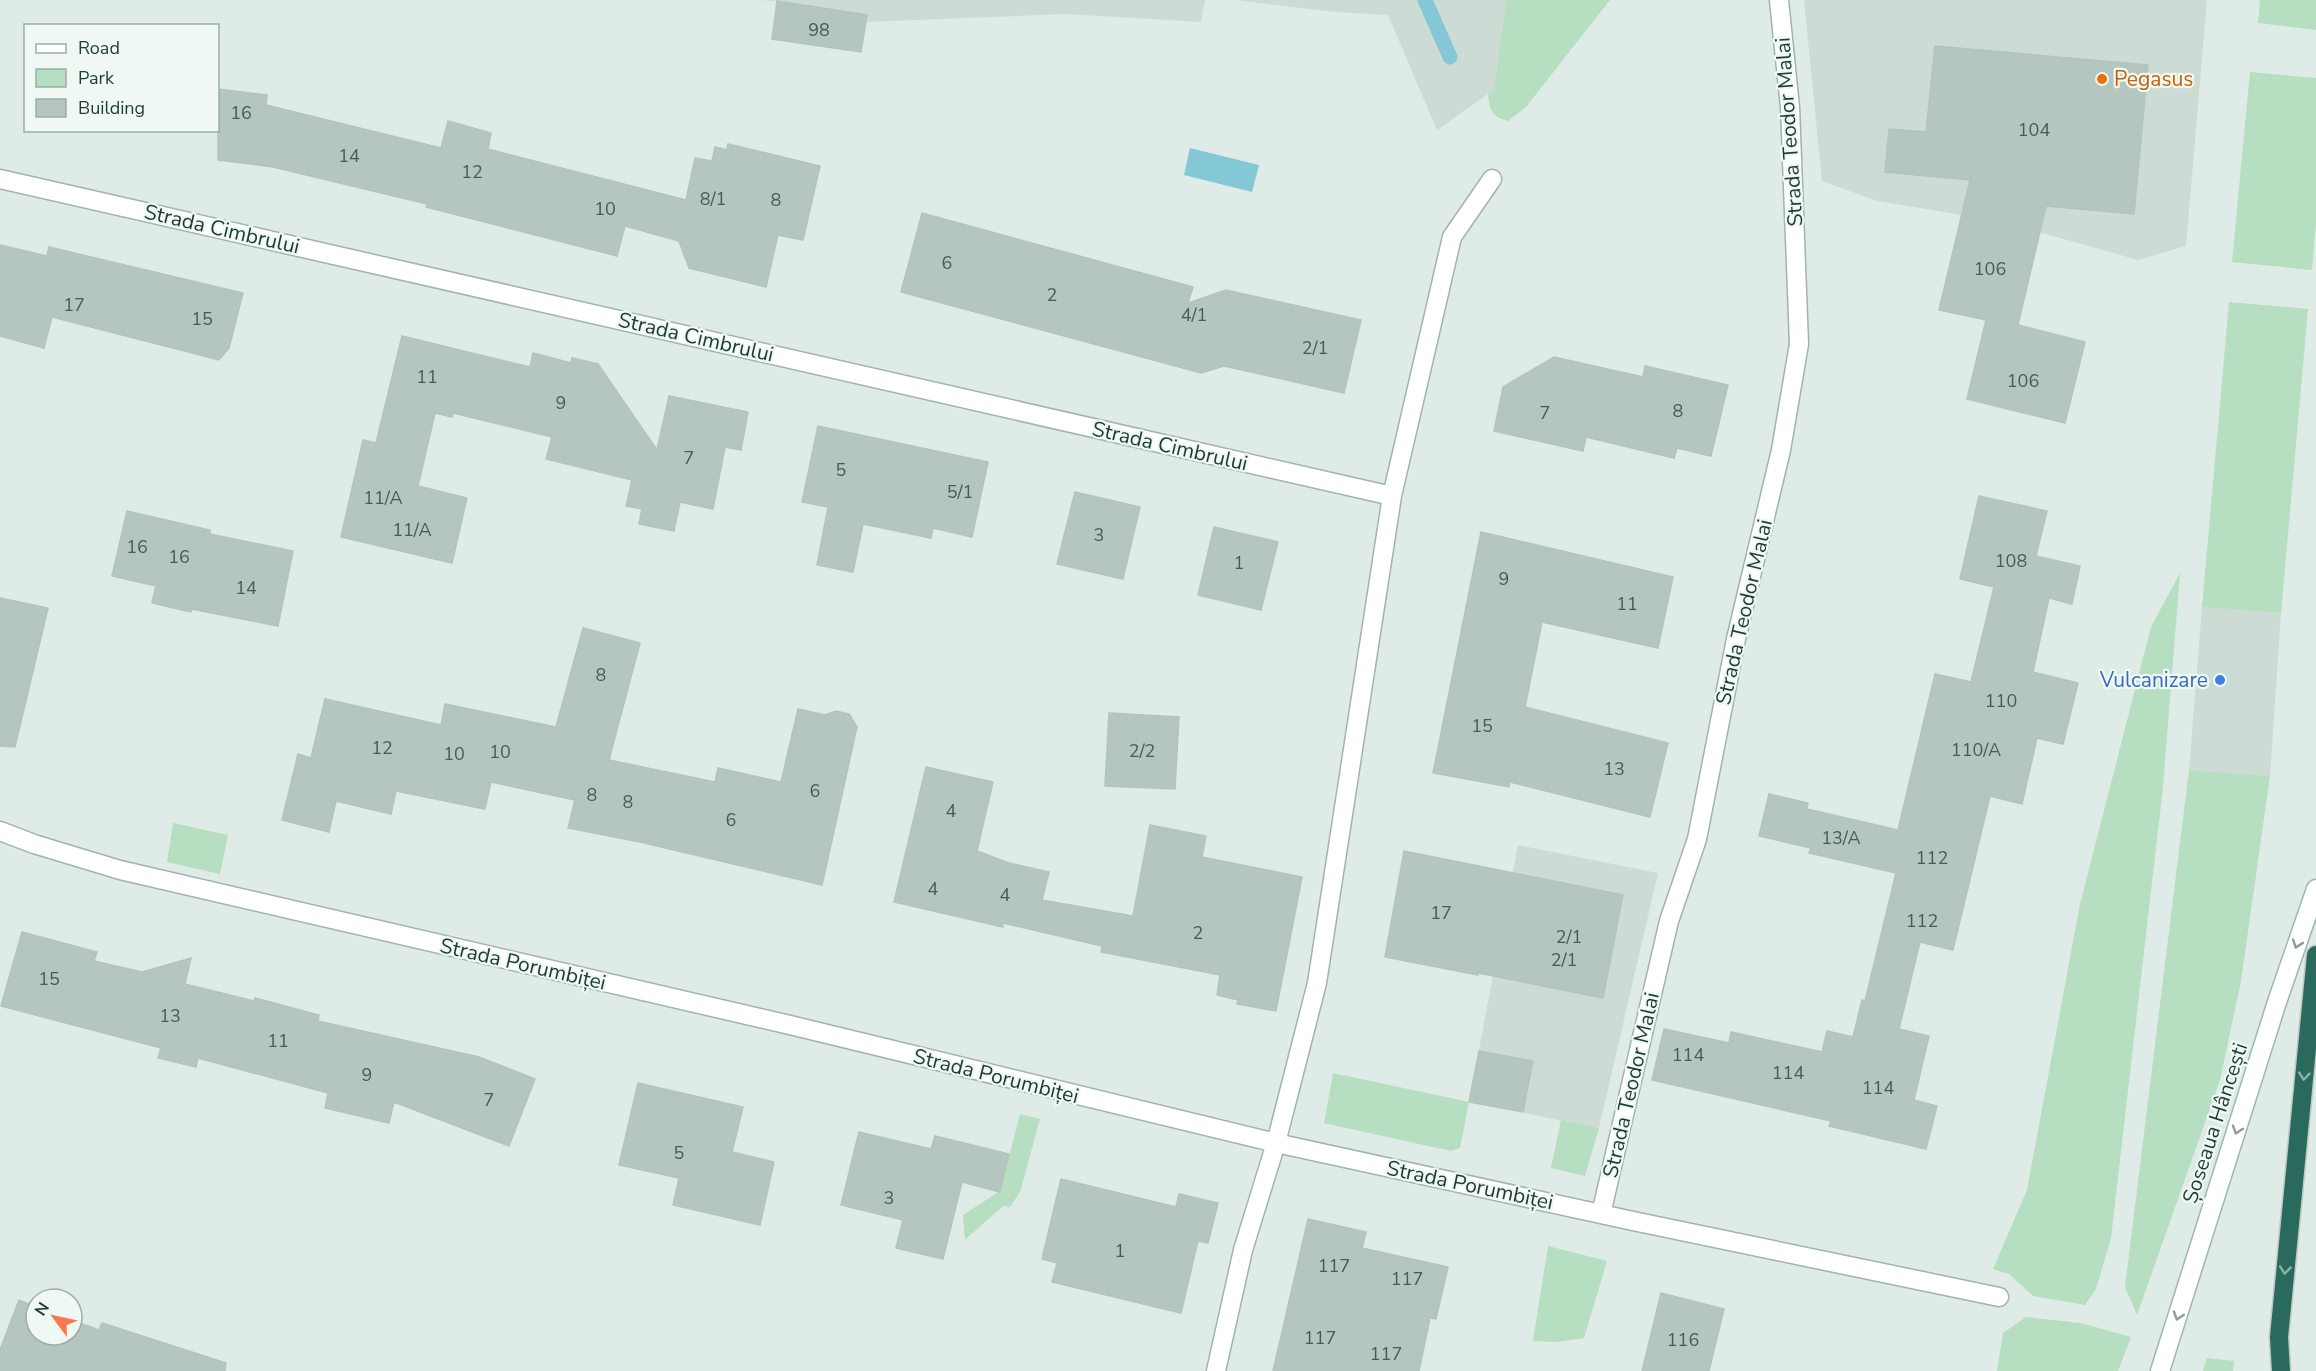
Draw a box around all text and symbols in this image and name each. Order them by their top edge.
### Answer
house number: 98 [808,18,830,42]
legend [24,24,219,132]
text: Road [78,36,120,60]
street label: Strada Teodor Malai [1768,36,1810,228]
place label: Pegasus [2114,65,2193,93]
text: Park [78,66,115,90]
marker: Pegasus [2095,72,2109,86]
text: Building [78,96,145,120]
house number: 16 [230,101,252,125]
house number: 104 [2018,118,2050,142]
house number: 14 [338,144,360,168]
house number: 12 [461,160,483,184]
house number: 8/1 [700,187,726,211]
house number: 8 [771,188,781,212]
street label: Strada Cimbrului [141,197,303,261]
house number: 10 [594,197,616,221]
house number: 6 [942,251,952,275]
house number: 106 [1974,257,2006,281]
house number: 2 [1047,283,1057,307]
house number: 17 [63,293,85,317]
house number: 4/1 [1181,303,1207,327]
street label: Strada Cimbrului [615,305,777,369]
house number: 15 [191,307,213,331]
house number: 2/1 [1302,336,1328,360]
house number: 11 [416,365,438,389]
house number: 106 [2007,369,2039,393]
house number: 9 [556,391,566,415]
house number: 8 [1673,399,1683,423]
house number: 7 [1540,401,1550,425]
street label: Strada Cimbrului [1089,414,1251,478]
house number: 7 [684,446,694,470]
house number: 5 [836,458,846,482]
house number: 5/1 [947,480,973,504]
house number: 11/A [363,486,403,510]
street label: Strada Teodor Malai [1709,516,1779,708]
house number: 11/A [392,518,432,542]
house number: 3 [1094,523,1104,547]
house number: 16 [126,535,148,559]
house number: 16 [168,545,190,569]
house number: 108 [1995,549,2027,573]
house number: 1 [1234,551,1244,575]
house number: 9 [1499,567,1509,591]
house number: 14 [235,576,257,600]
house number: 11 [1616,592,1638,616]
house number: 8 [596,663,606,687]
place label: Vulcanizare [2099,666,2208,694]
marker: Vulcanizare [2213,673,2227,687]
house number: 110 [1985,689,2017,713]
house number: 15 [1471,714,1493,738]
house number: 12 [371,736,393,760]
house number: 110/A [1951,738,2001,762]
house number: 2/2 [1129,739,1155,763]
house number: 10 [489,740,511,764]
house number: 10 [443,742,465,766]
house number: 13 [1603,757,1625,781]
house number: 6 [810,779,820,803]
house number: 8 [587,783,597,807]
house number: 8 [623,790,633,814]
house number: 4 [946,799,957,823]
house number: 6 [726,808,736,832]
house number: 13/A [1821,826,1861,850]
house number: 112 [1916,846,1948,870]
house number: 4 [928,877,939,901]
house number: 4 [1000,883,1011,907]
house number: 17 [1430,901,1452,925]
house number: 112 [1906,909,1938,933]
house number: 2 [1193,921,1203,945]
house number: 2/1 [1556,925,1582,949]
street label: Strada Porumbiței [437,931,609,997]
one-way arrow [2292,938,2304,949]
house number: 2/1 [1551,948,1577,972]
house number: 15 [38,967,60,991]
street label: Strada Teodor Malai [1596,989,1666,1181]
house number: 13 [159,1004,181,1028]
house number: 11 [267,1029,289,1053]
street label: Șoseaua Hâncești [2176,1039,2254,1207]
street label: Strada Porumbiței [910,1042,1082,1110]
house number: 114 [1672,1043,1704,1067]
house number: 114 [1772,1061,1804,1085]
house number: 9 [362,1063,372,1087]
one-way arrow [2298,1072,2311,1081]
house number: 114 [1862,1076,1894,1100]
house number: 7 [484,1088,494,1112]
one-way arrow [2232,1124,2244,1135]
house number: 5 [674,1141,684,1165]
street label: Strada Porumbiței [1384,1154,1556,1216]
house number: 3 [884,1186,894,1210]
house number: 1 [1115,1239,1125,1263]
house number: 117 [1318,1254,1350,1278]
one-way arrow [2279,1266,2292,1275]
house number: 117 [1391,1267,1423,1291]
north arrow [24,1287,84,1347]
text: N [30,1298,55,1320]
one-way arrow [2173,1310,2185,1321]
house number: 117 [1304,1326,1336,1350]
house number: 116 [1667,1328,1699,1352]
house number: 117 [1370,1342,1402,1366]

